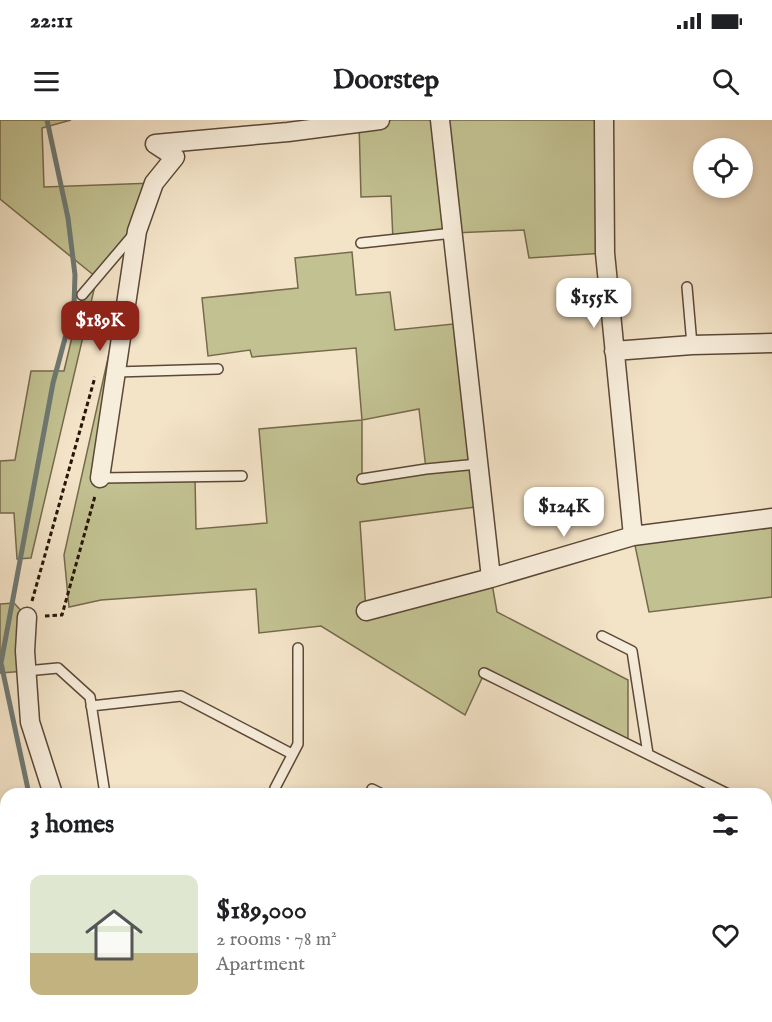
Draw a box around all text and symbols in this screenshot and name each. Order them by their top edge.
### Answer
text: 22:11 [30,7,73,35]
text: Doorstep [333,64,439,98]
icon: menu [30,65,63,98]
icon: search [709,65,742,98]
map controls [693,138,753,198]
button: locate [693,138,753,198]
pin: $155K [552,278,636,329]
text: $155K [570,285,618,310]
pin: $189K [58,301,142,352]
text: $189K [75,308,125,333]
pin: $124K [522,487,606,538]
text: $124K [538,494,590,519]
text: 3 homes [30,808,114,841]
icon: filters [709,808,742,841]
text: $189,000 [216,894,307,927]
icon: home [78,899,150,971]
icon: heart [709,919,742,952]
text: 2 rooms · 78 m² [216,927,337,952]
text: Apartment [216,952,305,977]

